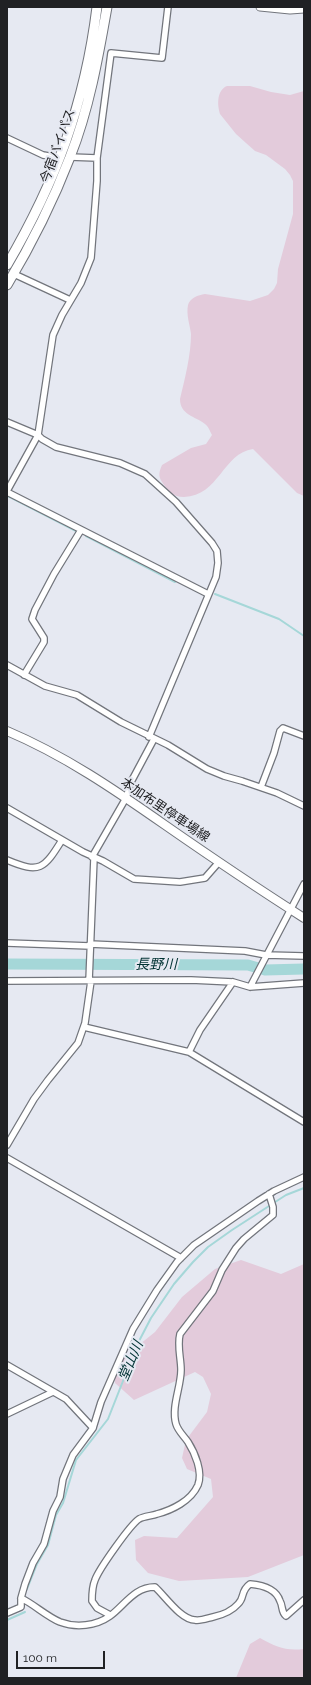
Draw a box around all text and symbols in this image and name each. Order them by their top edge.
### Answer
street label: 今宿バイパス [37,107,79,185]
street label: 本加布里停車場線 [118,774,212,846]
water label: 長野川 [135,957,177,973]
water label: 堂山川 [115,1338,147,1384]
scale bar [18,1643,107,1669]
text: 100 m [23,1651,57,1665]

